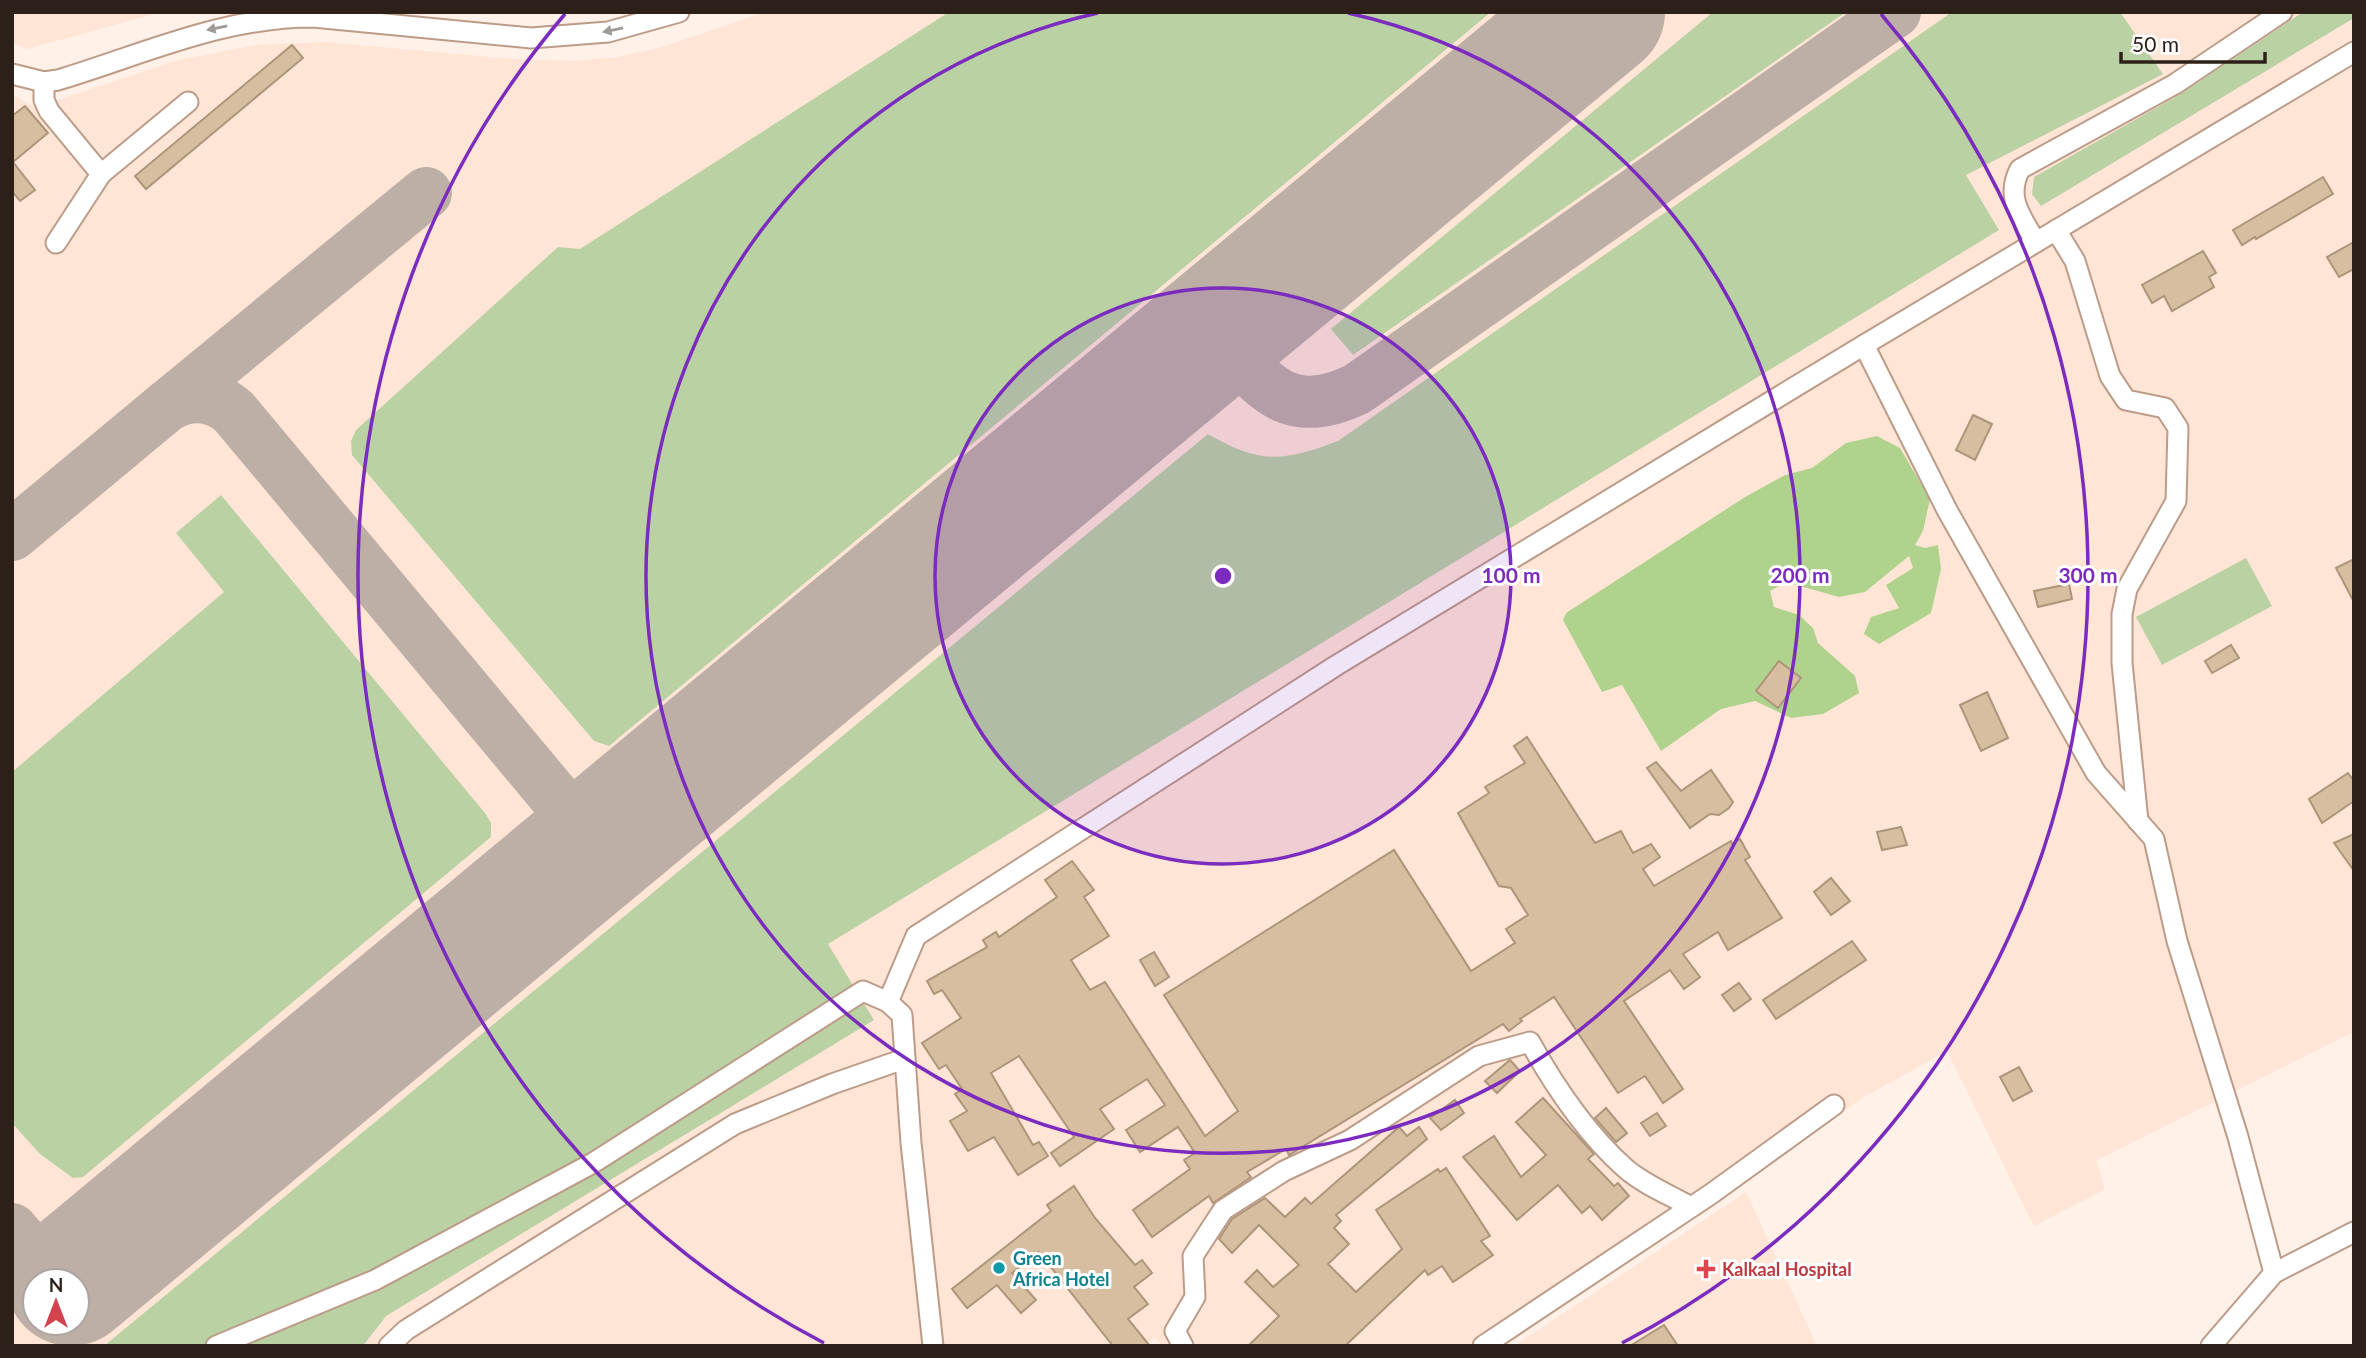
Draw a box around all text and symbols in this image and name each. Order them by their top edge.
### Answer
scale bar [2121,21,2264,65]
one-way arrow [206,23,228,34]
one-way arrow [602,25,624,36]
text: 50 m [2132,31,2179,56]
text: 100 m [1481,562,1541,587]
text: 200 m [1770,562,1830,587]
text: 300 m [2058,562,2118,587]
centre of rings [1211,564,1235,588]
place label: Green Africa Hotel [1012,1247,1110,1290]
place label: Kalkaal Hospital [1722,1258,1852,1280]
marker: Kalkaal Hospital [1696,1259,1716,1279]
marker: Green Africa Hotel [991,1260,1007,1276]
north arrow [21,1267,91,1337]
text: N [49,1273,63,1296]

